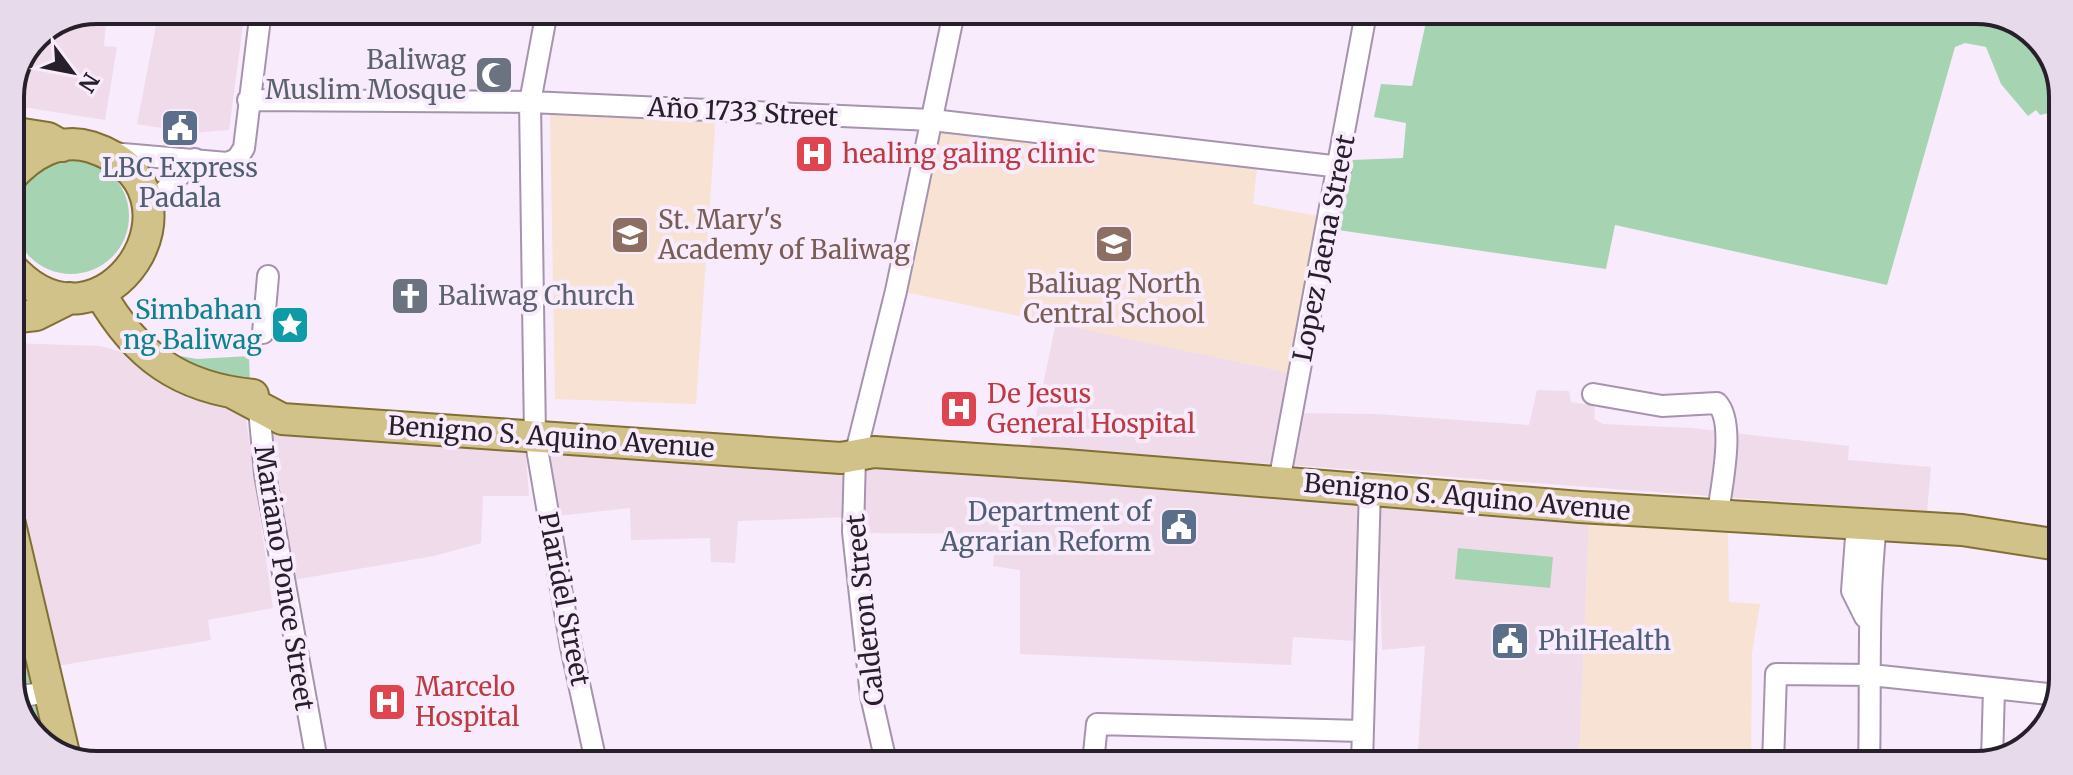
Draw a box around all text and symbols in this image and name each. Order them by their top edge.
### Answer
north arrow [32,32,112,112]
place label: Baliwag Muslim Mosque [265,43,466,106]
mosque icon: Baliwag Muslim Mosque [473,54,515,96]
text: N [72,68,105,98]
street label: Año 1733 Street [646,90,839,133]
public building icon: LBC Express Padala [159,107,201,149]
street label: Lopez Jaena Street [1285,132,1362,364]
hospital icon: healing galing clinic [793,133,835,175]
place label: healing galing clinic [842,137,1095,170]
place label: LBC Express Padala [102,151,258,214]
place label: St. Mary's Academy of Baliwag [657,203,910,266]
school or university icon: St. Mary's Academy of Baliwag [609,214,651,256]
school or university icon: Baliuag North Central School [1093,223,1135,265]
place label: Baliuag North Central School [1023,267,1205,330]
church icon: Baliwag Church [389,275,431,317]
place label: Baliwag Church [438,279,635,312]
place label: Simbahan ng Baliwag [123,293,262,356]
place icon: Simbahan ng Baliwag [269,304,311,346]
place label: De Jesus General Hospital [987,377,1195,440]
hospital icon: De Jesus General Hospital [938,388,980,430]
street label: Benigno S. Aquino Avenue [386,409,716,464]
street label: Mariano Ponce Street [247,443,322,713]
street label: Benigno S. Aquino Avenue [1302,466,1632,527]
place label: Department of Agrarian Reform [939,495,1152,558]
public building icon: Department of Agrarian Reform [1158,506,1200,548]
street label: Plaridel Street [531,509,598,689]
street label: Calderon Street [838,513,891,708]
public building icon: PhilHealth [1489,620,1531,662]
place label: PhilHealth [1538,624,1671,657]
place label: Marcelo Hospital [415,670,520,733]
hospital icon: Marcelo Hospital [366,681,408,723]

